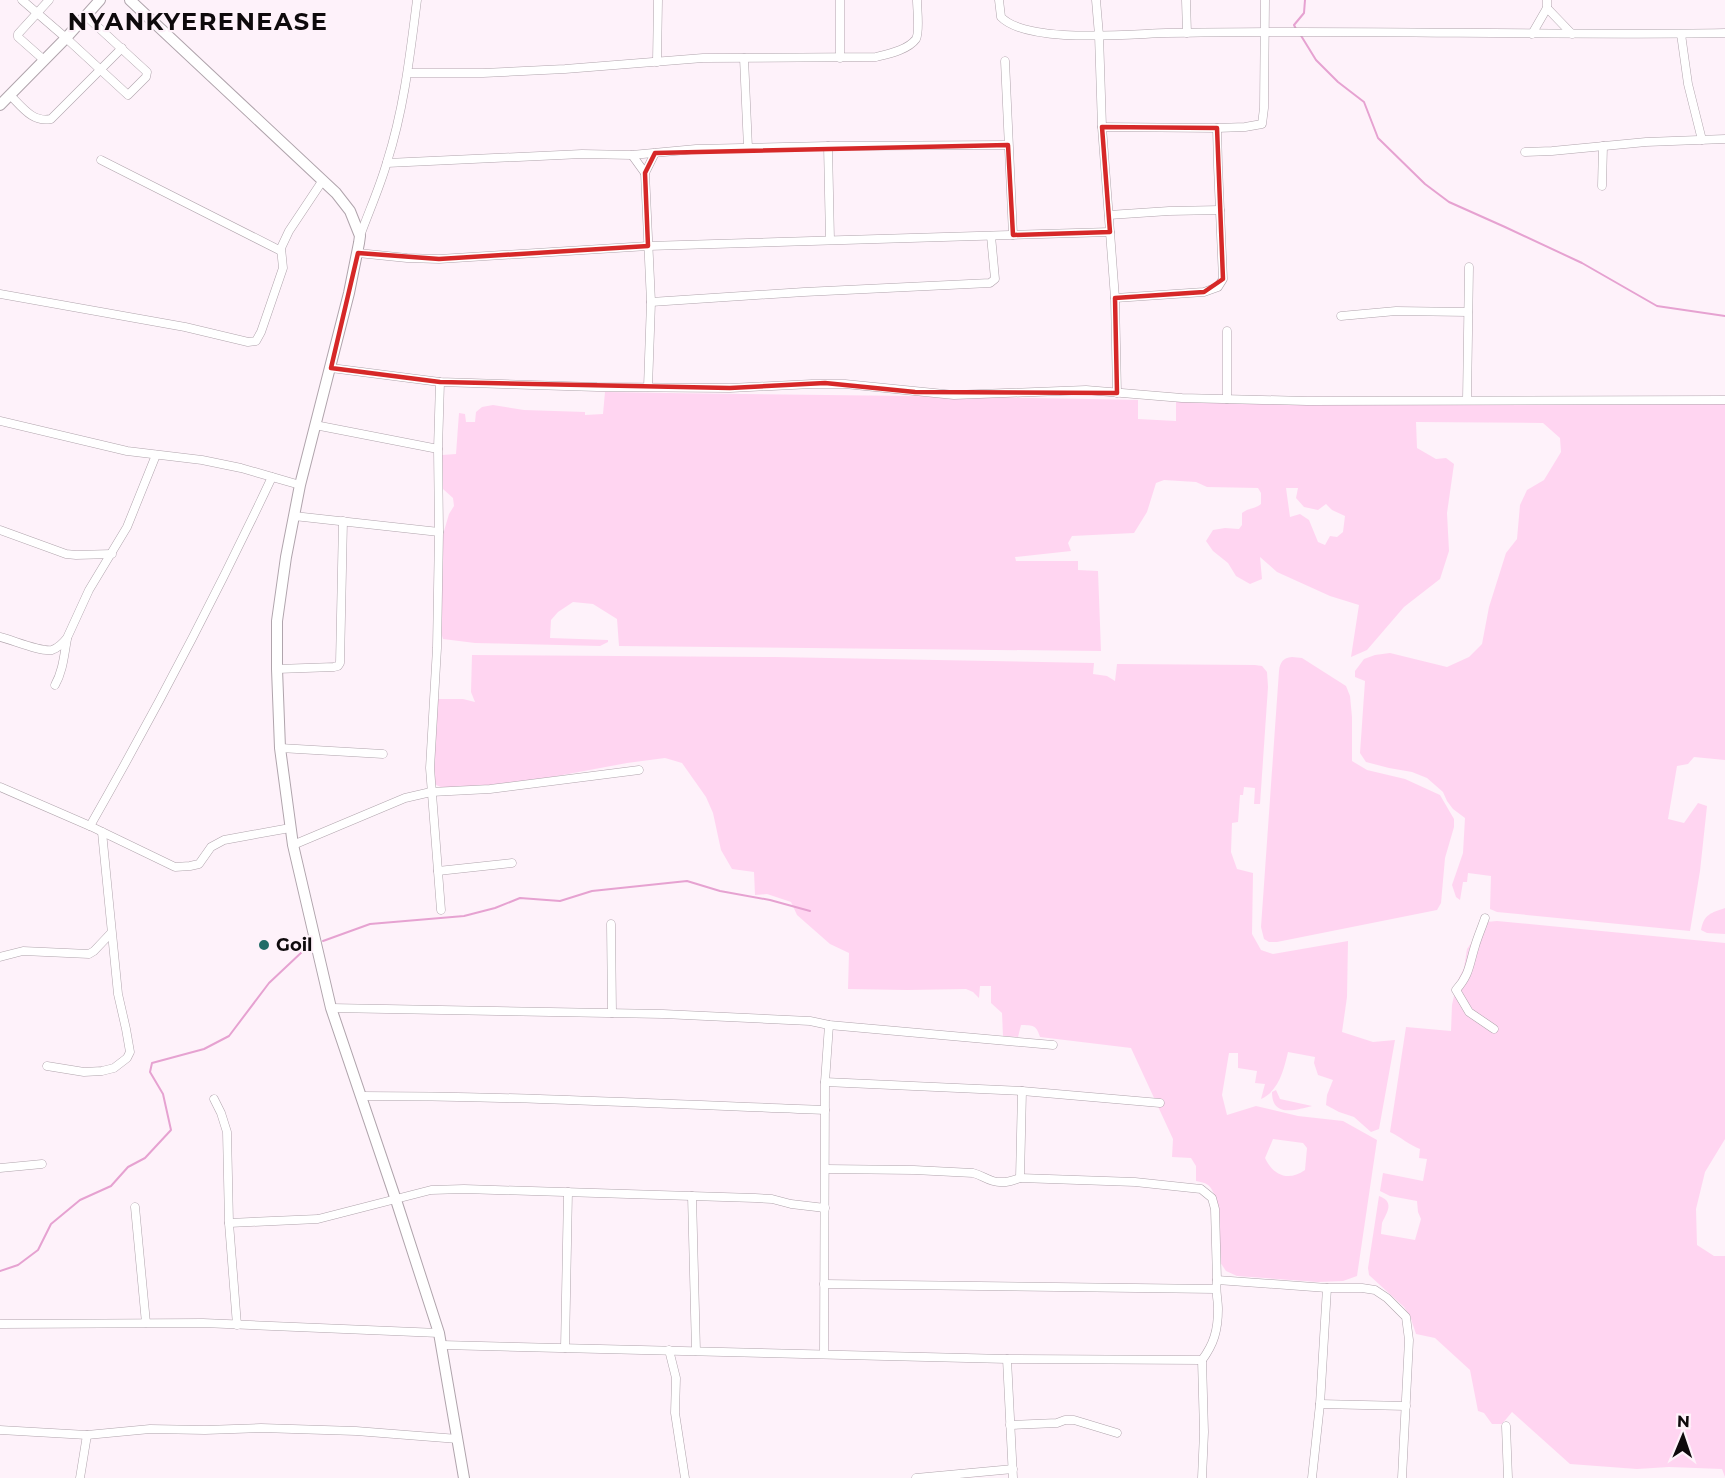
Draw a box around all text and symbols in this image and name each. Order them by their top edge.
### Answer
district label: NYANKYERENEASE [68,7,328,36]
place label: Goil [276,934,313,956]
marker: Goil [257,938,271,952]
north arrow [1653,1406,1713,1466]
text: N [1677,1412,1690,1431]

